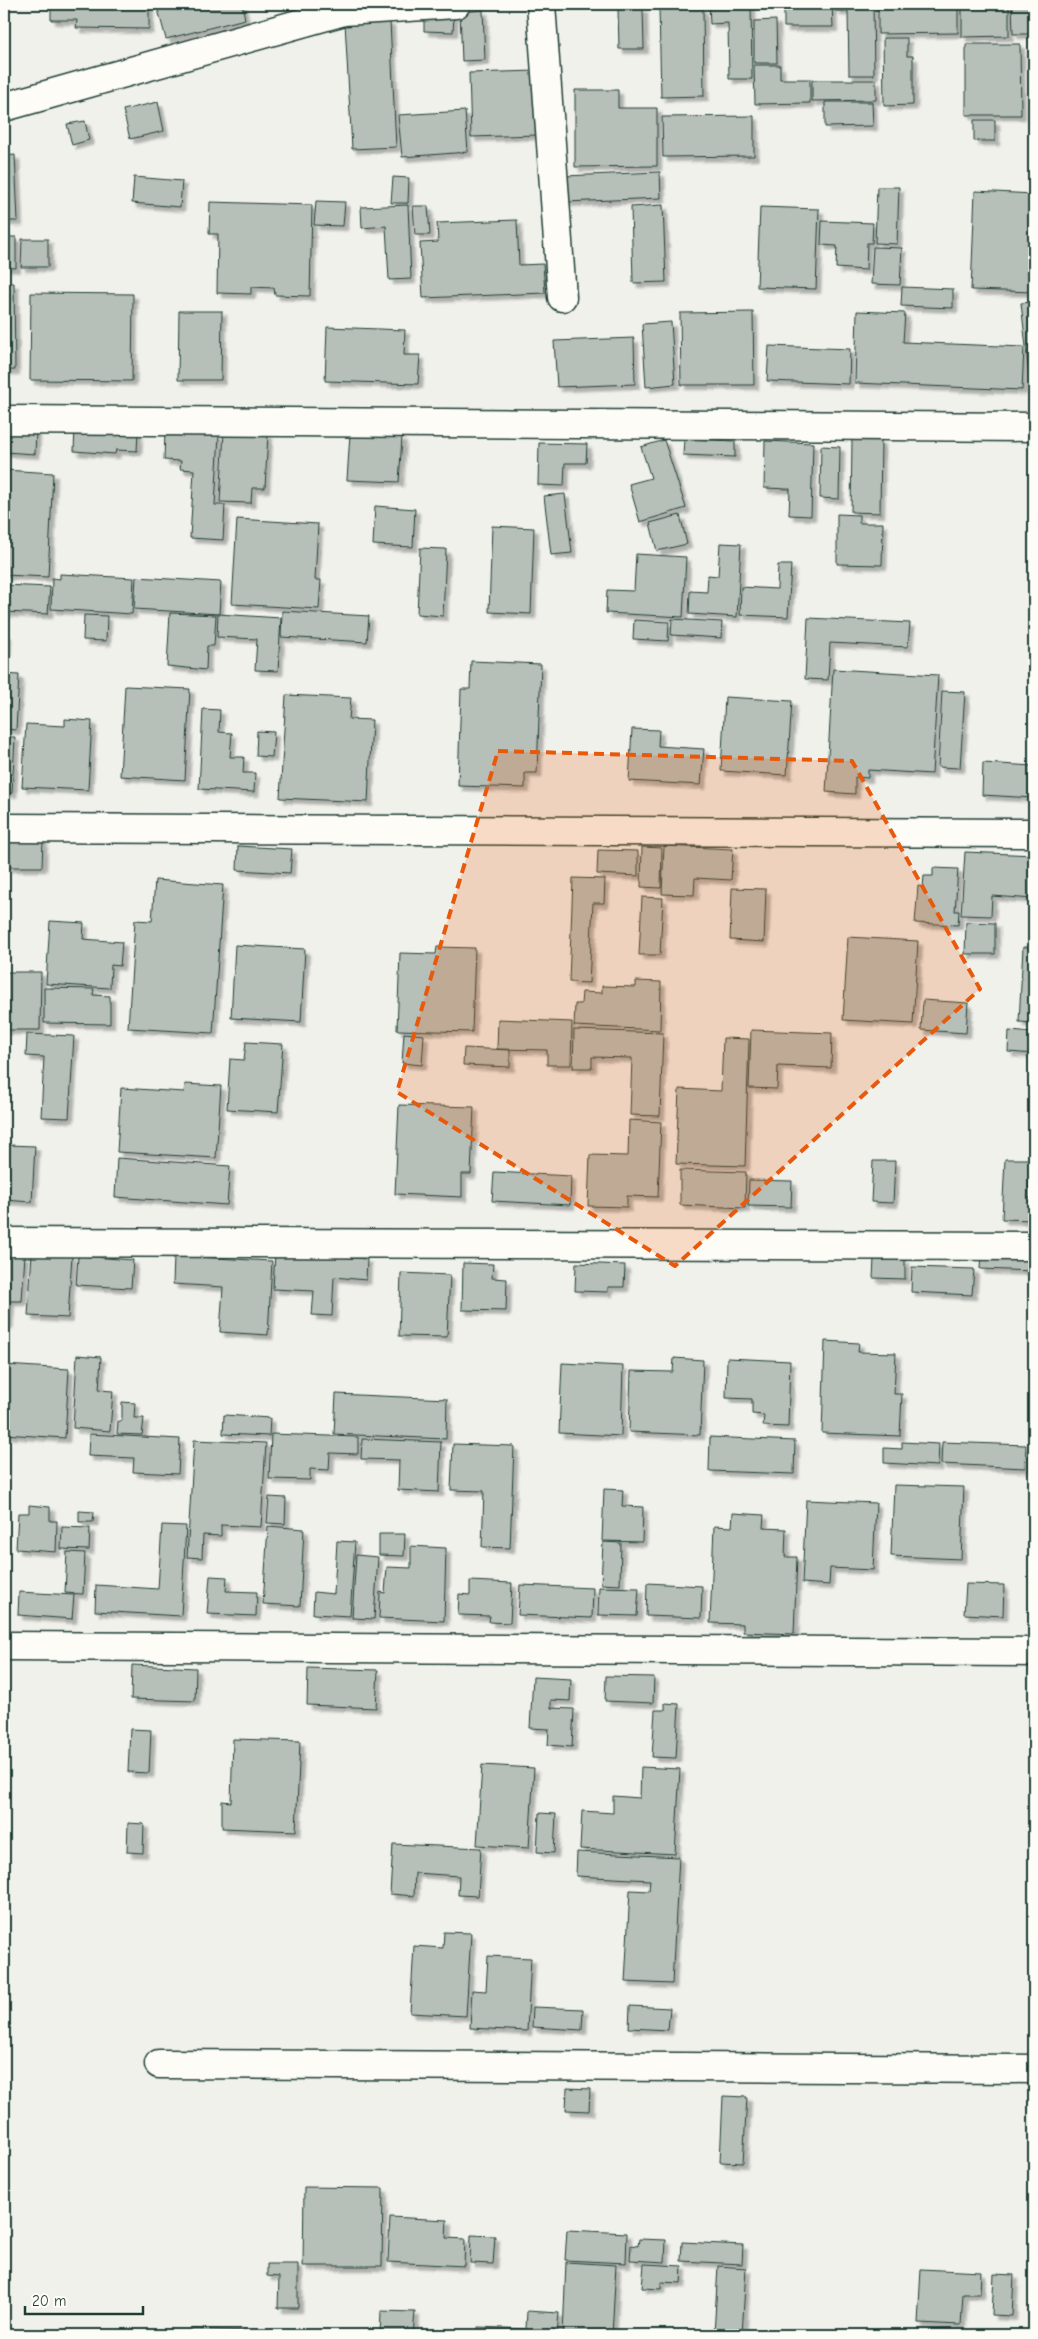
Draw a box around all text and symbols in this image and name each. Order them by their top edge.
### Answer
scale bar [25,2284,142,2316]
text: 20 m [32,2292,66,2310]

